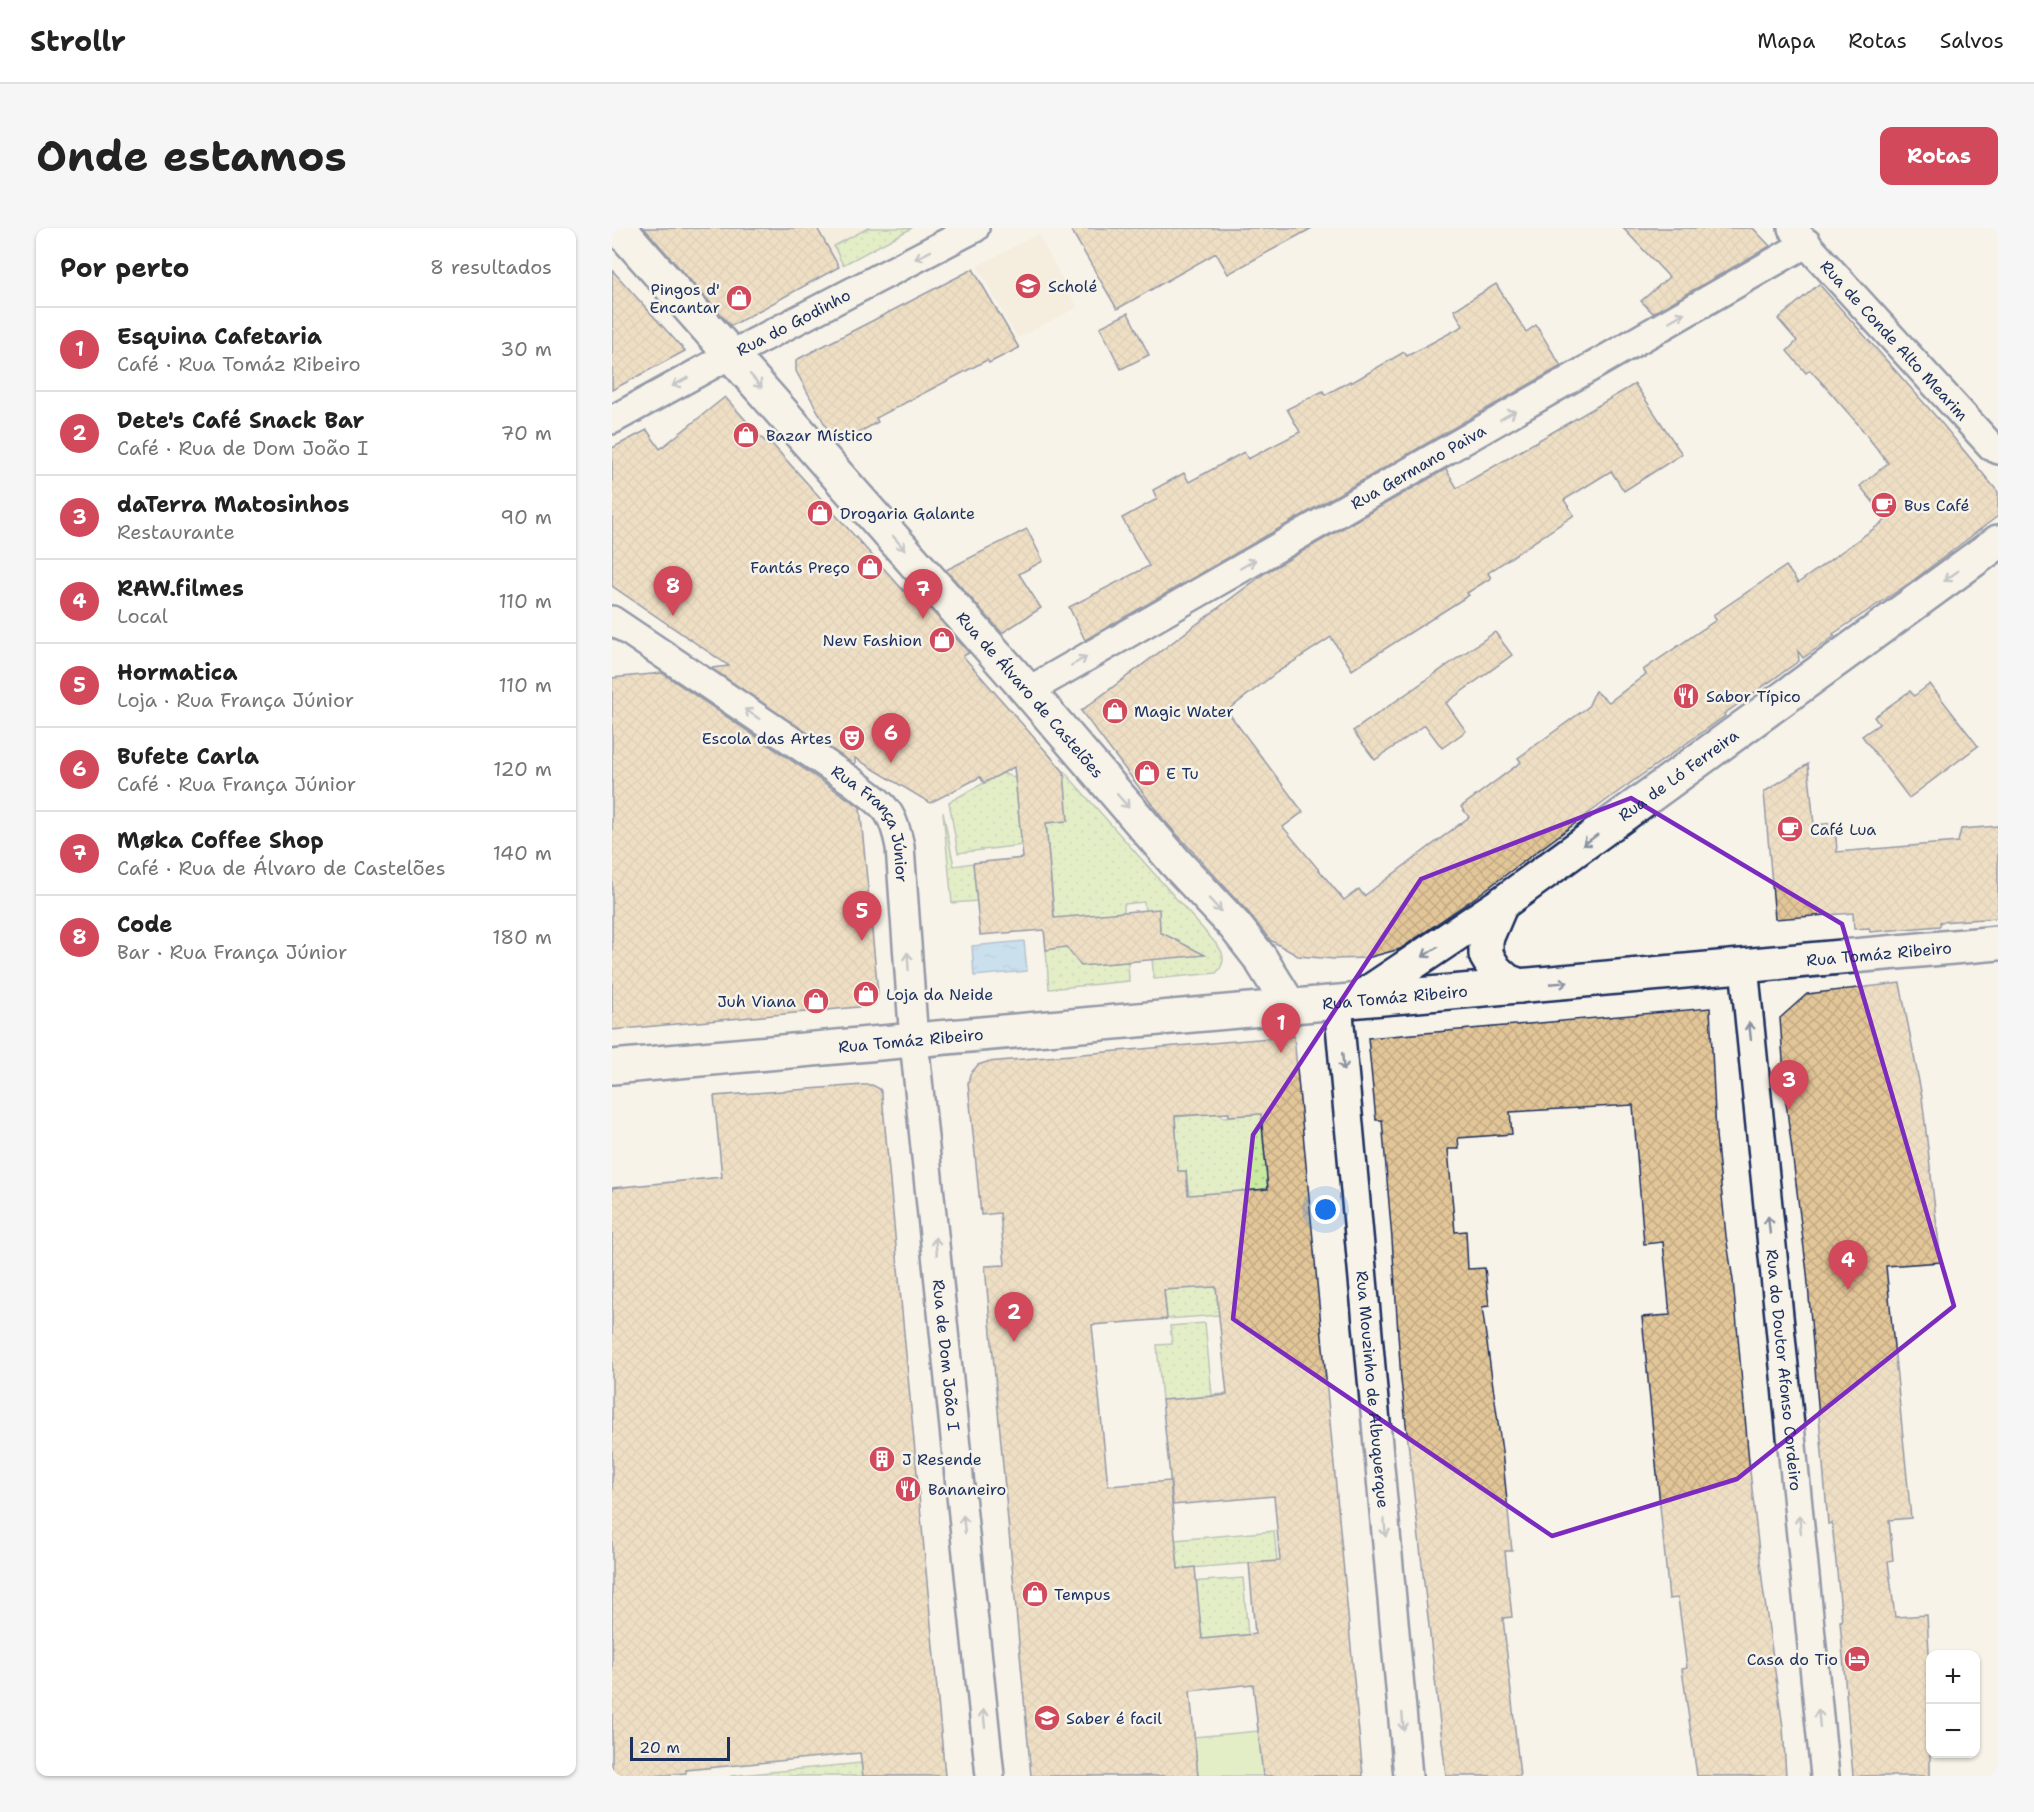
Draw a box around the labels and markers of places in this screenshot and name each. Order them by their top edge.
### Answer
school or university icon: Scholé [1013,271,1043,301]
place label: Scholé [1048,276,1098,297]
place label: Pingos d' Encantar [649,279,720,318]
shop icon: Pingos d' Encantar [724,283,754,313]
shop icon: Bazar Místico [731,420,761,450]
place label: Bazar Místico [766,425,873,446]
cafe icon: Bus Café [1869,490,1899,520]
place label: Bus Café [1904,495,1969,516]
shop icon: Drogaria Galante [805,498,835,528]
place label: Drogaria Galante [840,503,975,524]
shop icon: Fantás Preço [855,552,885,582]
place label: Fantás Preço [750,557,850,578]
pin: 8 [654,566,692,616]
pin: 7 [904,570,942,619]
shop icon: New Fashion [927,625,957,655]
place label: New Fashion [823,630,922,651]
restaurant icon: Sabor Típico [1671,681,1701,711]
place label: Sabor Típico [1706,686,1801,707]
shop icon: Magic Water [1100,696,1130,726]
place label: Magic Water [1134,701,1234,722]
pin: 6 [872,714,910,763]
theatre icon: Escola das Artes [837,723,867,753]
place label: Escola das Artes [702,728,832,749]
shop icon: E Tu [1132,758,1162,788]
place label: E Tu [1166,763,1199,784]
cafe icon: Café Lua [1775,814,1805,844]
place label: Café Lua [1810,819,1876,840]
pin: 5 [842,892,882,941]
shop icon: Loja da Neide [851,979,881,1009]
place label: Loja da Neide [886,984,993,1005]
shop icon: Juh Viana [801,986,831,1016]
place label: Juh Viana [717,991,796,1012]
pin: 1 [1262,1004,1300,1053]
pin: 3 [1770,1060,1808,1110]
pin: 4 [1828,1240,1868,1290]
pin: 2 [994,1292,1034,1342]
building icon: J Resende [867,1444,897,1474]
place label: J Resende [902,1449,982,1470]
restaurant icon: Bananeiro [893,1474,923,1504]
place label: Bananeiro [928,1479,1006,1500]
shop icon: Tempus [1020,1579,1050,1609]
place label: Tempus [1054,1584,1111,1605]
hotel icon: Casa do Tio [1842,1644,1872,1674]
place label: Casa do Tio [1747,1649,1838,1670]
school or university icon: Saber é facil [1032,1703,1062,1733]
place label: Saber é facil [1066,1708,1162,1729]

